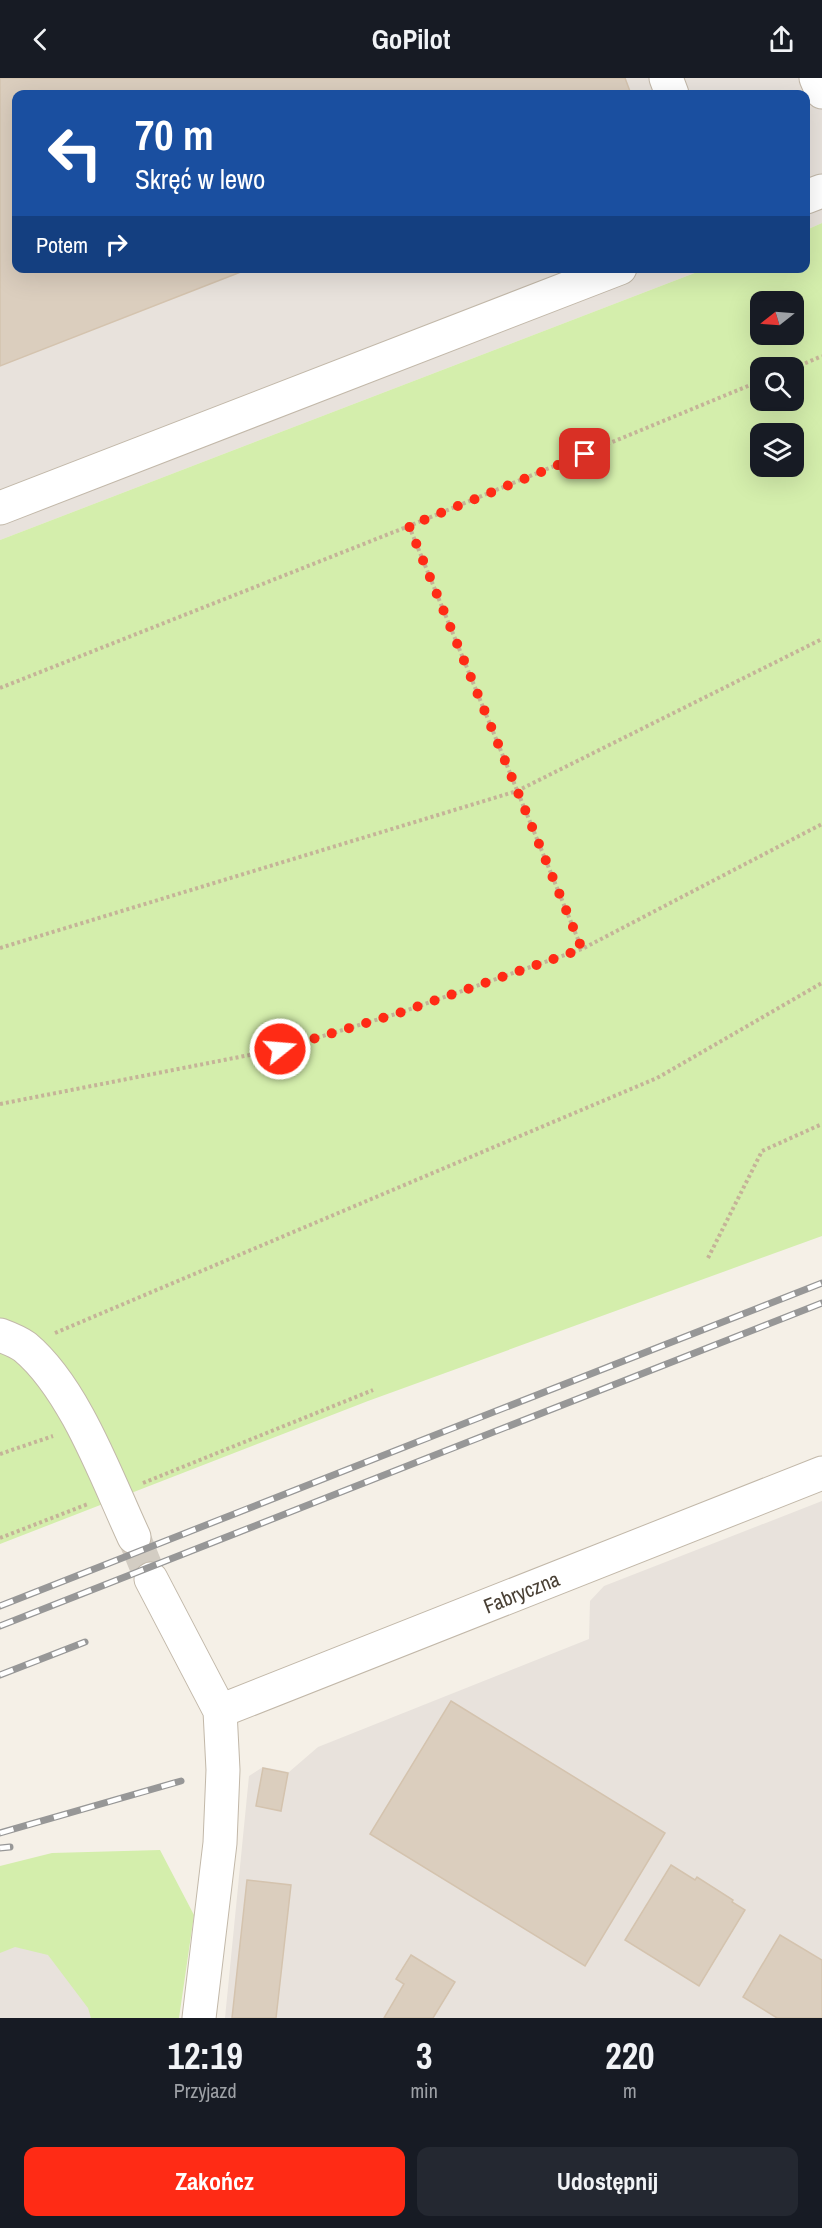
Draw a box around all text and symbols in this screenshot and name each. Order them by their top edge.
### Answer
text: GoPilot [372,21,450,57]
icon: back [24,23,57,56]
icon: share [765,23,798,56]
text: 70 m [135,107,214,163]
icon: left [36,114,114,192]
text: Skręć w lewo [135,161,265,197]
icon: right [100,228,133,261]
text: Potem [36,230,88,260]
north arrow [750,291,804,345]
map controls [750,291,804,477]
button: search [750,357,804,411]
button: layers [750,423,804,477]
pin [559,428,610,479]
icon: arrive [568,437,601,470]
position arrow [248,1017,312,1081]
street label: Fabryczna [479,1564,564,1620]
text: 12:19 [167,2032,243,2080]
text: 3 [416,2032,432,2080]
text: 220 [605,2032,655,2080]
text: Przyjazd [174,2077,237,2104]
text: min [410,2077,438,2104]
text: m [623,2077,637,2104]
button: Zakończ [24,2147,405,2216]
button: Udostępnij [417,2147,798,2216]

